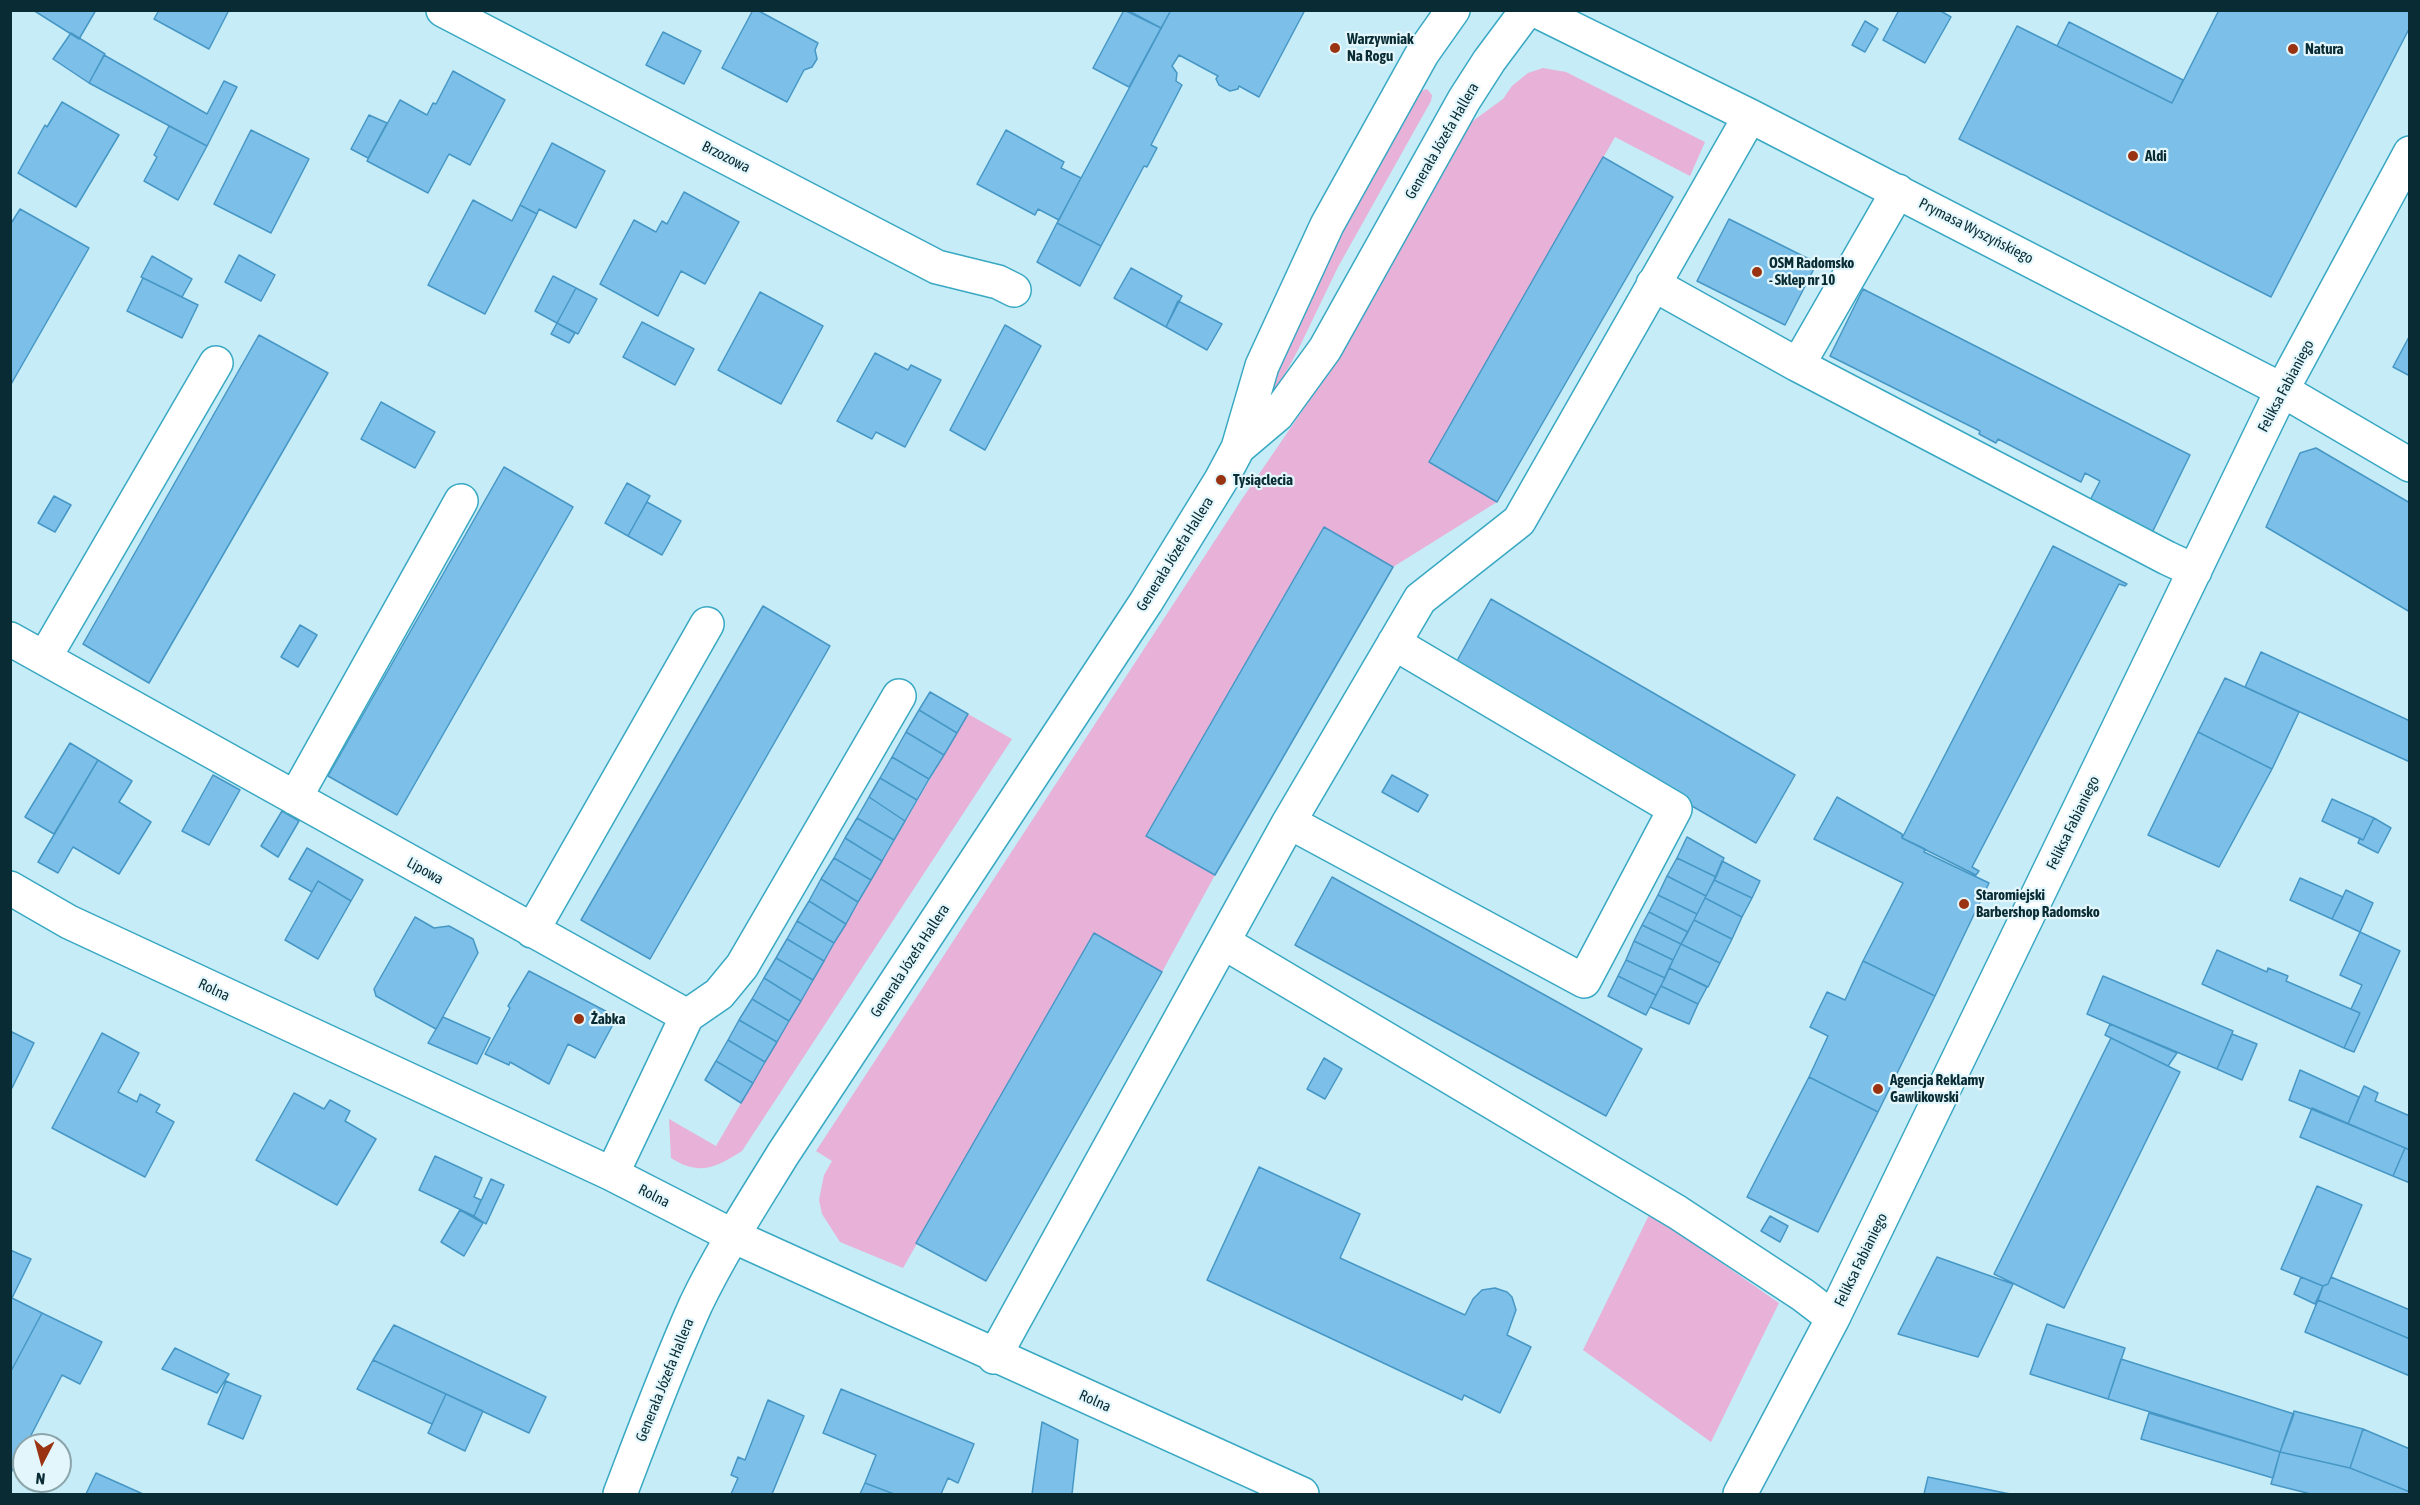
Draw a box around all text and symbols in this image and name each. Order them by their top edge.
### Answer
place label: Warzywniak Na Rogu [1347,30,1414,65]
place label: Natura [2305,40,2343,58]
marker: Warzywniak Na Rogu [1328,41,1342,55]
marker: Natura [2286,42,2300,56]
street label: Generała Józefa Hallera [1401,80,1483,202]
street label: Brzozowa [699,137,753,177]
place label: Aldi [2145,147,2167,165]
marker: Aldi [2126,149,2140,163]
street label: Prymasa Wyszyńskiego [1916,194,2036,268]
place label: OSM Radomsko - Sklep nr 10 [1769,254,1854,289]
marker: OSM Radomsko - Sklep nr 10 [1750,265,1764,279]
street label: Feliksa Fabianiego [2254,337,2318,435]
place label: Tysiąclecia [1233,471,1293,489]
marker: Tysiąclecia [1214,473,1228,487]
street label: Generała Józefa Hallera [1133,494,1217,614]
street label: Feliksa Fabianiego [2043,773,2103,873]
street label: Lipowa [404,854,446,888]
place label: Staromiejski Barbershop Radomsko [1976,886,2100,921]
marker: Staromiejski Barbershop Radomsko [1957,897,1971,911]
street label: Generała Józefa Hallera [867,901,953,1021]
street label: Rolna [195,975,233,1005]
place label: Żabka [591,1010,625,1028]
marker: Żabka [572,1012,586,1026]
place label: Agencja Reklamy Gawlikowski [1890,1071,1984,1106]
marker: Agencja Reklamy Gawlikowski [1871,1082,1885,1096]
street label: Rolna [635,1181,673,1211]
street label: Feliksa Fabianiego [1831,1210,1891,1310]
street label: Generała Józefa Hallera [632,1316,698,1444]
street label: Rolna [1076,1386,1114,1416]
north arrow [12,1433,72,1493]
text: N [35,1469,46,1488]

